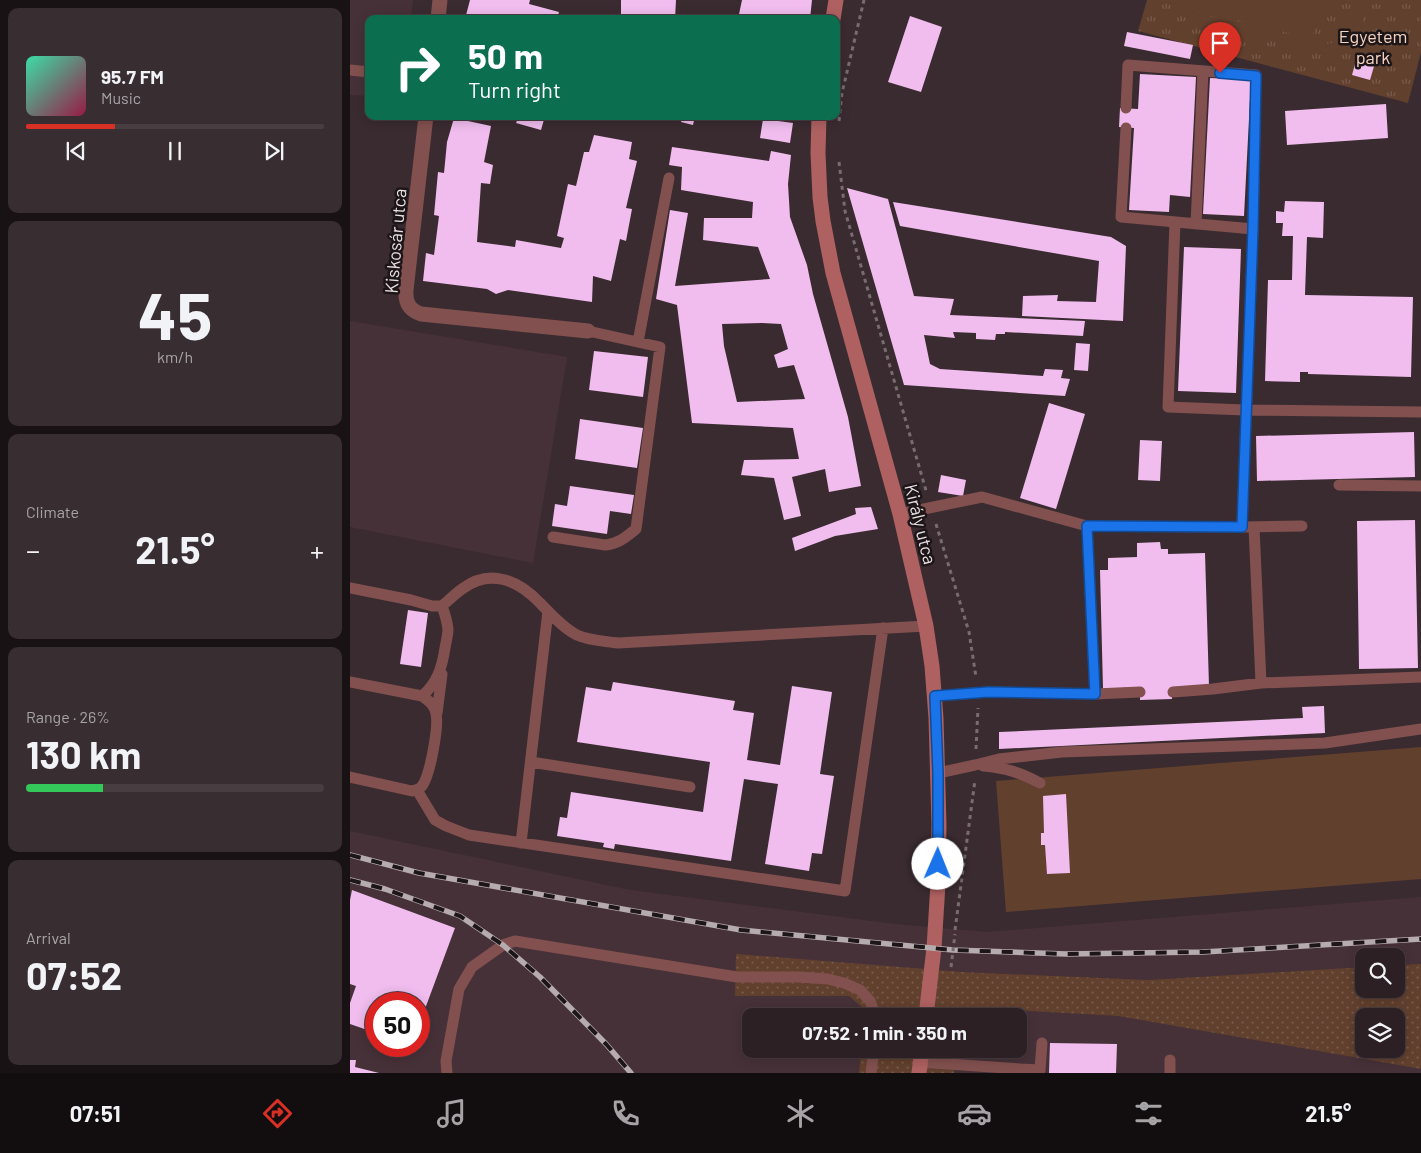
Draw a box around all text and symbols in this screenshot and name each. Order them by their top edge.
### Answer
pin [1199,22,1241,73]
park label: Egyetem park [1339,25,1407,68]
icon: arrive [1206,29,1234,57]
text: 50 m [468,34,543,76]
icon: right [385,35,450,100]
text: 95.7 FM [101,65,164,88]
text: Turn right [468,76,561,102]
text: Music [101,88,141,107]
icon: previous [62,137,90,165]
icon: pause [161,137,189,165]
icon: next [260,137,288,165]
street label: Kiskosár utca [379,188,411,294]
text: 45 [138,275,212,353]
text: km/h [157,347,193,366]
street label: Király utca [900,482,942,566]
text: Climate [26,502,79,521]
text: 21.5° [135,526,215,572]
text: − [26,533,40,567]
text: + [310,533,324,567]
text: Range · 26% [26,707,110,726]
text: 130 km [26,731,141,777]
position arrow [911,837,963,889]
text: Arrival [26,928,71,947]
map controls [1355,948,1405,1058]
button: search [1355,948,1405,998]
text: 07:52 [26,952,122,998]
speed limit sign: 50 [365,992,430,1057]
button: layers [1355,1008,1405,1058]
text: 07:52 · 1 min · 350 m [802,1021,967,1044]
icon: directions [260,1096,295,1131]
icon: music [434,1096,469,1131]
icon: phone [608,1096,643,1131]
icon: climate [783,1096,818,1131]
icon: car [957,1096,992,1131]
icon: filters [1131,1096,1166,1131]
text: 07:51 [70,1100,121,1126]
text: 21.5° [1305,1100,1351,1126]

